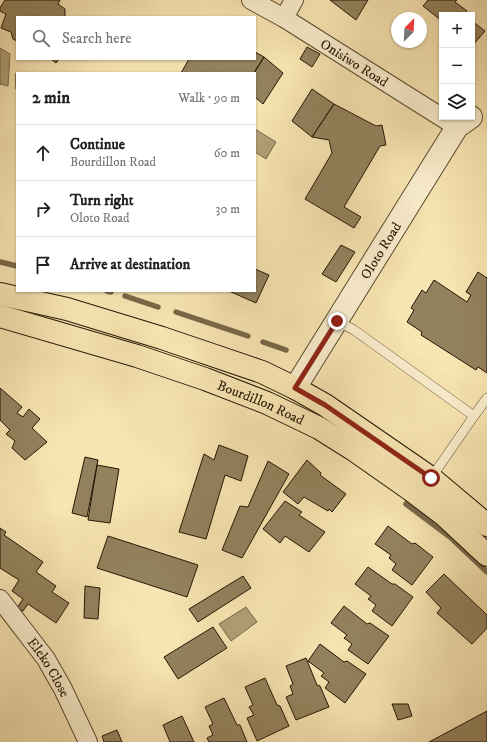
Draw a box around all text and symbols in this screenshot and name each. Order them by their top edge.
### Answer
north arrow [391,12,427,48]
map controls [439,12,475,120]
button: + [439,12,475,48]
search box [16,16,256,60]
icon: search [30,27,52,49]
text: Search here [62,29,131,48]
street label: Onisiwo Road [317,35,391,91]
button: − [439,48,475,84]
button: layers [439,84,475,120]
text: 2 min [32,87,70,109]
text: Walk · 90 m [178,90,240,106]
text: Continue [70,135,125,154]
icon: ahead [32,142,54,164]
text: 60 m [214,145,240,161]
text: Bourdillon Road [70,154,156,170]
text: Turn right [70,191,133,210]
icon: right [32,198,54,220]
text: 30 m [216,201,240,217]
text: Oloto Road [70,210,129,226]
street label: Oloto Road [357,219,406,283]
icon: arrive [32,254,54,276]
text: Arrive at destination [70,255,190,274]
route end [328,312,346,330]
street label: Bourdillon Road [215,377,307,430]
route start [422,469,440,487]
street label: Eleko Close [23,634,74,700]

